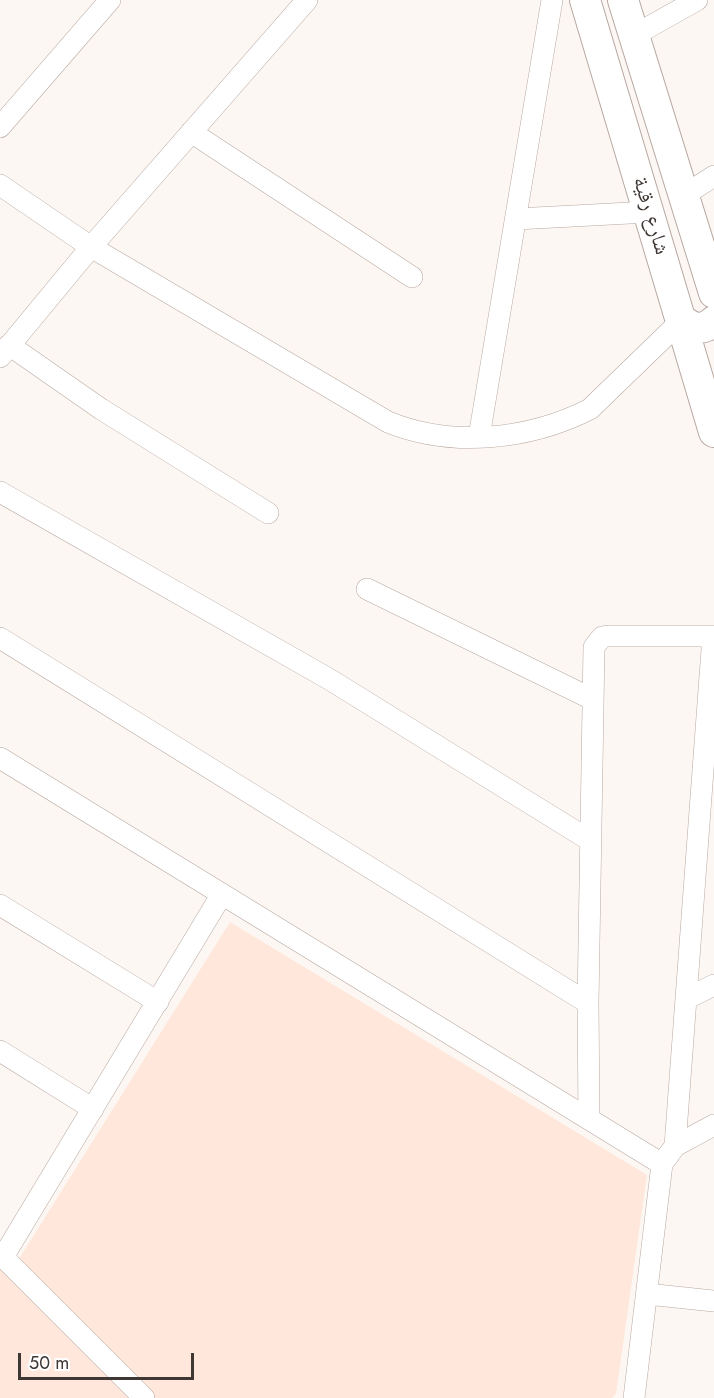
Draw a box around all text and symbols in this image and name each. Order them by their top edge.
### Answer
street label: شارع رقية [626,174,674,258]
scale bar [21,1341,196,1379]
text: 50 m [29,1350,69,1376]

